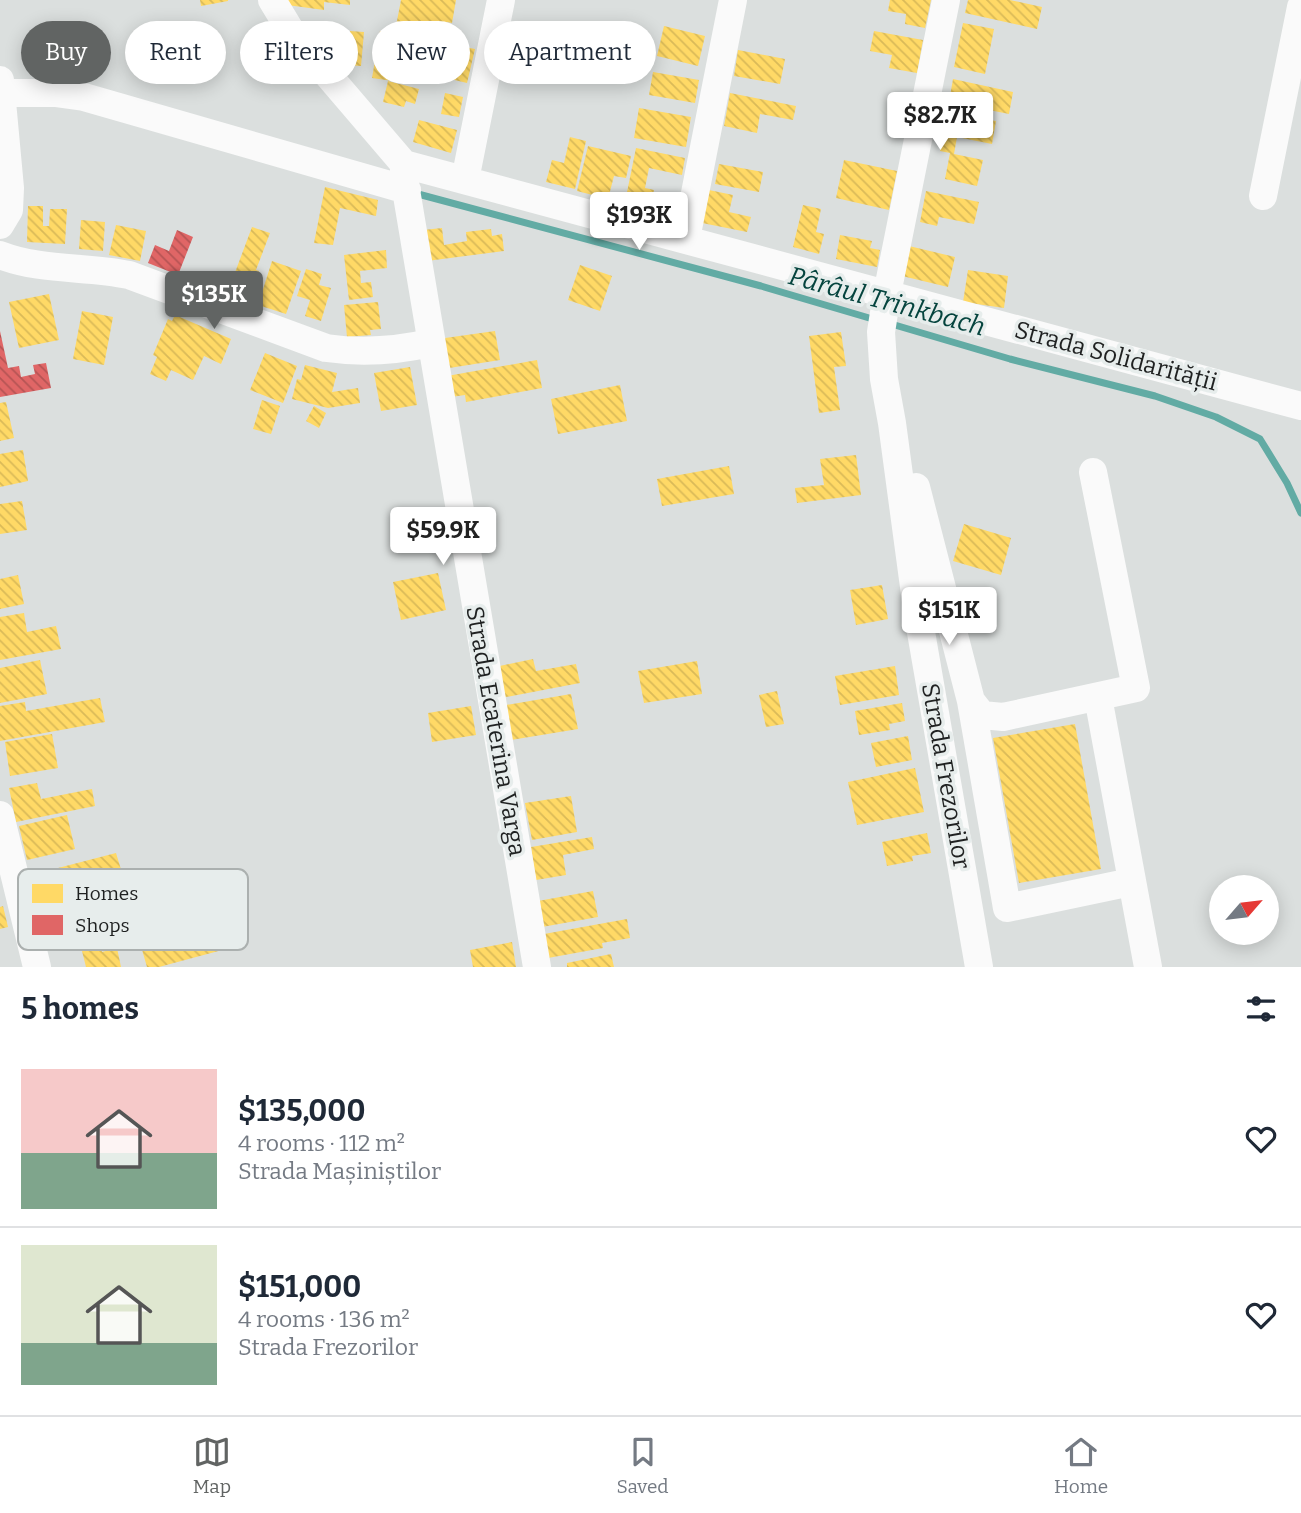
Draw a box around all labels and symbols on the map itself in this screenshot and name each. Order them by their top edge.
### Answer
pin: $82.7K [883,92,997,152]
pin: $193K [590,192,688,252]
water label: Pârâul Trinkbach [785,260,989,343]
pin: $135K [165,272,263,331]
street label: Strada Solidarității [1011,315,1220,397]
pin: $59.9K [386,508,500,567]
pin: $151K [900,588,998,647]
street label: Strada Ecaterina Varga [460,604,532,858]
street label: Strada Frezorilor [916,681,976,871]
legend [18,869,248,950]
north arrow [1209,875,1279,945]
text: Homes [75,882,138,905]
text: Shops [75,914,130,937]

